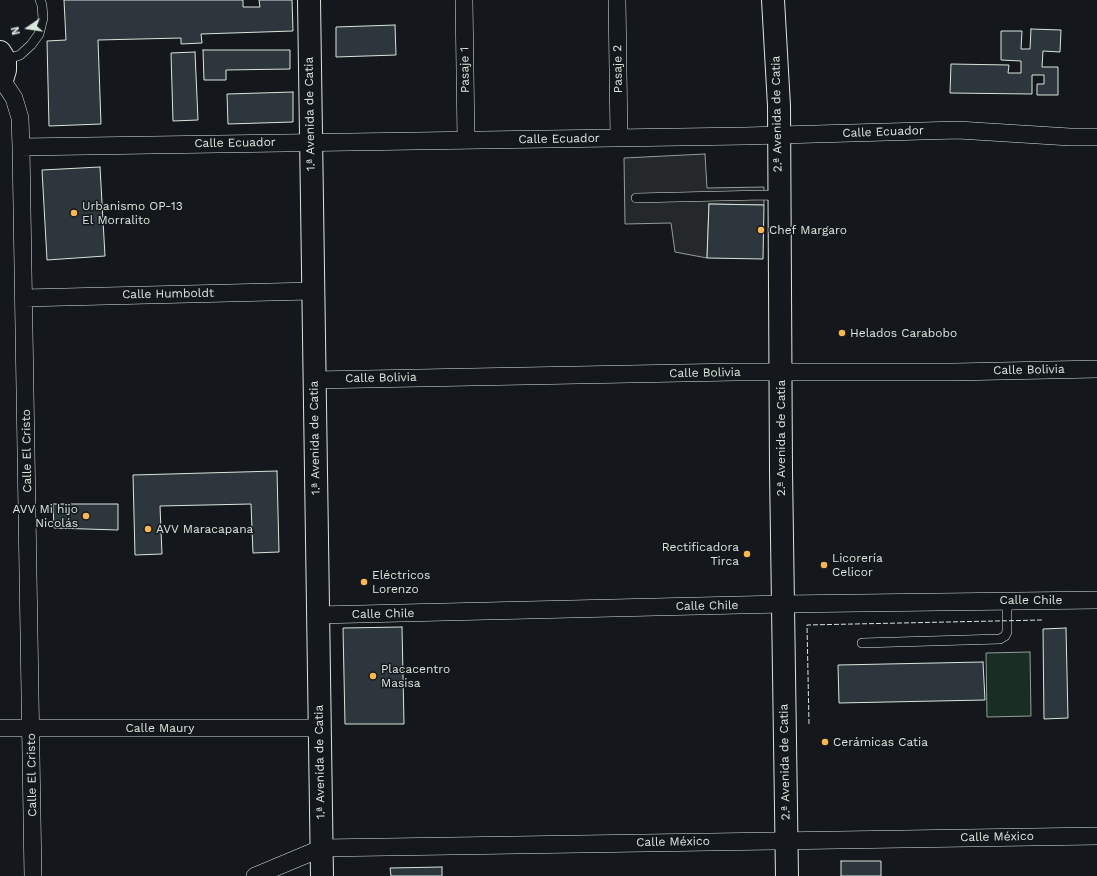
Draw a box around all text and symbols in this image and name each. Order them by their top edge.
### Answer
north arrow [8,8,48,48]
text: N [9,25,23,36]
street label: Pasaje 2 [610,45,626,93]
street label: Pasaje 1 [457,47,473,93]
street label: 2.ª Avenida de Catia [769,56,785,172]
street label: 1.ª Avenida de Catia [302,57,318,171]
street label: Calle Ecuador [842,123,924,141]
street label: Calle Ecuador [518,131,600,147]
street label: Calle Ecuador [194,135,276,151]
place label: Urbanismo OP-13 El Morralito [82,199,183,227]
marker: Urbanismo OP-13 El Morralito [69,208,79,218]
place label: Chef Margaro [769,223,847,237]
marker: Chef Margaro [756,225,766,235]
street label: Calle Humboldt [122,286,214,302]
place label: Helados Carabobo [850,326,957,340]
marker: Helados Carabobo [837,328,847,338]
street label: Calle Bolivia [993,362,1065,378]
street label: Calle Bolivia [669,365,741,381]
street label: Calle Bolivia [345,370,417,386]
street label: 2.ª Avenida de Catia [774,380,788,496]
street label: 1.ª Avenida de Catia [307,381,323,495]
street label: Calle El Cristo [19,409,35,493]
place label: AVV Mi hijo Nicolás [13,502,78,530]
marker: AVV Mi hijo Nicolás [81,511,91,521]
place label: AVV Maracapana [156,522,253,536]
marker: AVV Maracapana [143,524,153,534]
place label: Rectificadora Tirca [662,540,739,568]
marker: Rectificadora Tirca [742,549,752,559]
place label: Licorería Celicor [832,551,883,579]
marker: Licorería Celicor [819,560,829,570]
place label: Eléctricos Lorenzo [372,568,430,596]
marker: Eléctricos Lorenzo [359,577,369,587]
street label: Calle Chile [1000,593,1062,607]
street label: Calle Chile [675,598,739,614]
street label: Calle Chile [351,606,415,622]
place label: Placacentro Masisa [381,662,450,690]
marker: Placacentro Masisa [368,671,378,681]
street label: 2.ª Avenida de Catia [777,704,793,820]
street label: 1.ª Avenida de Catia [312,705,328,819]
street label: Calle Maury [126,721,194,735]
street label: Calle El Cristo [24,733,40,817]
place label: Cerámicas Catia [833,735,928,749]
marker: Cerámicas Catia [820,737,830,747]
street label: Calle México [960,829,1034,845]
street label: Calle México [636,834,710,850]

